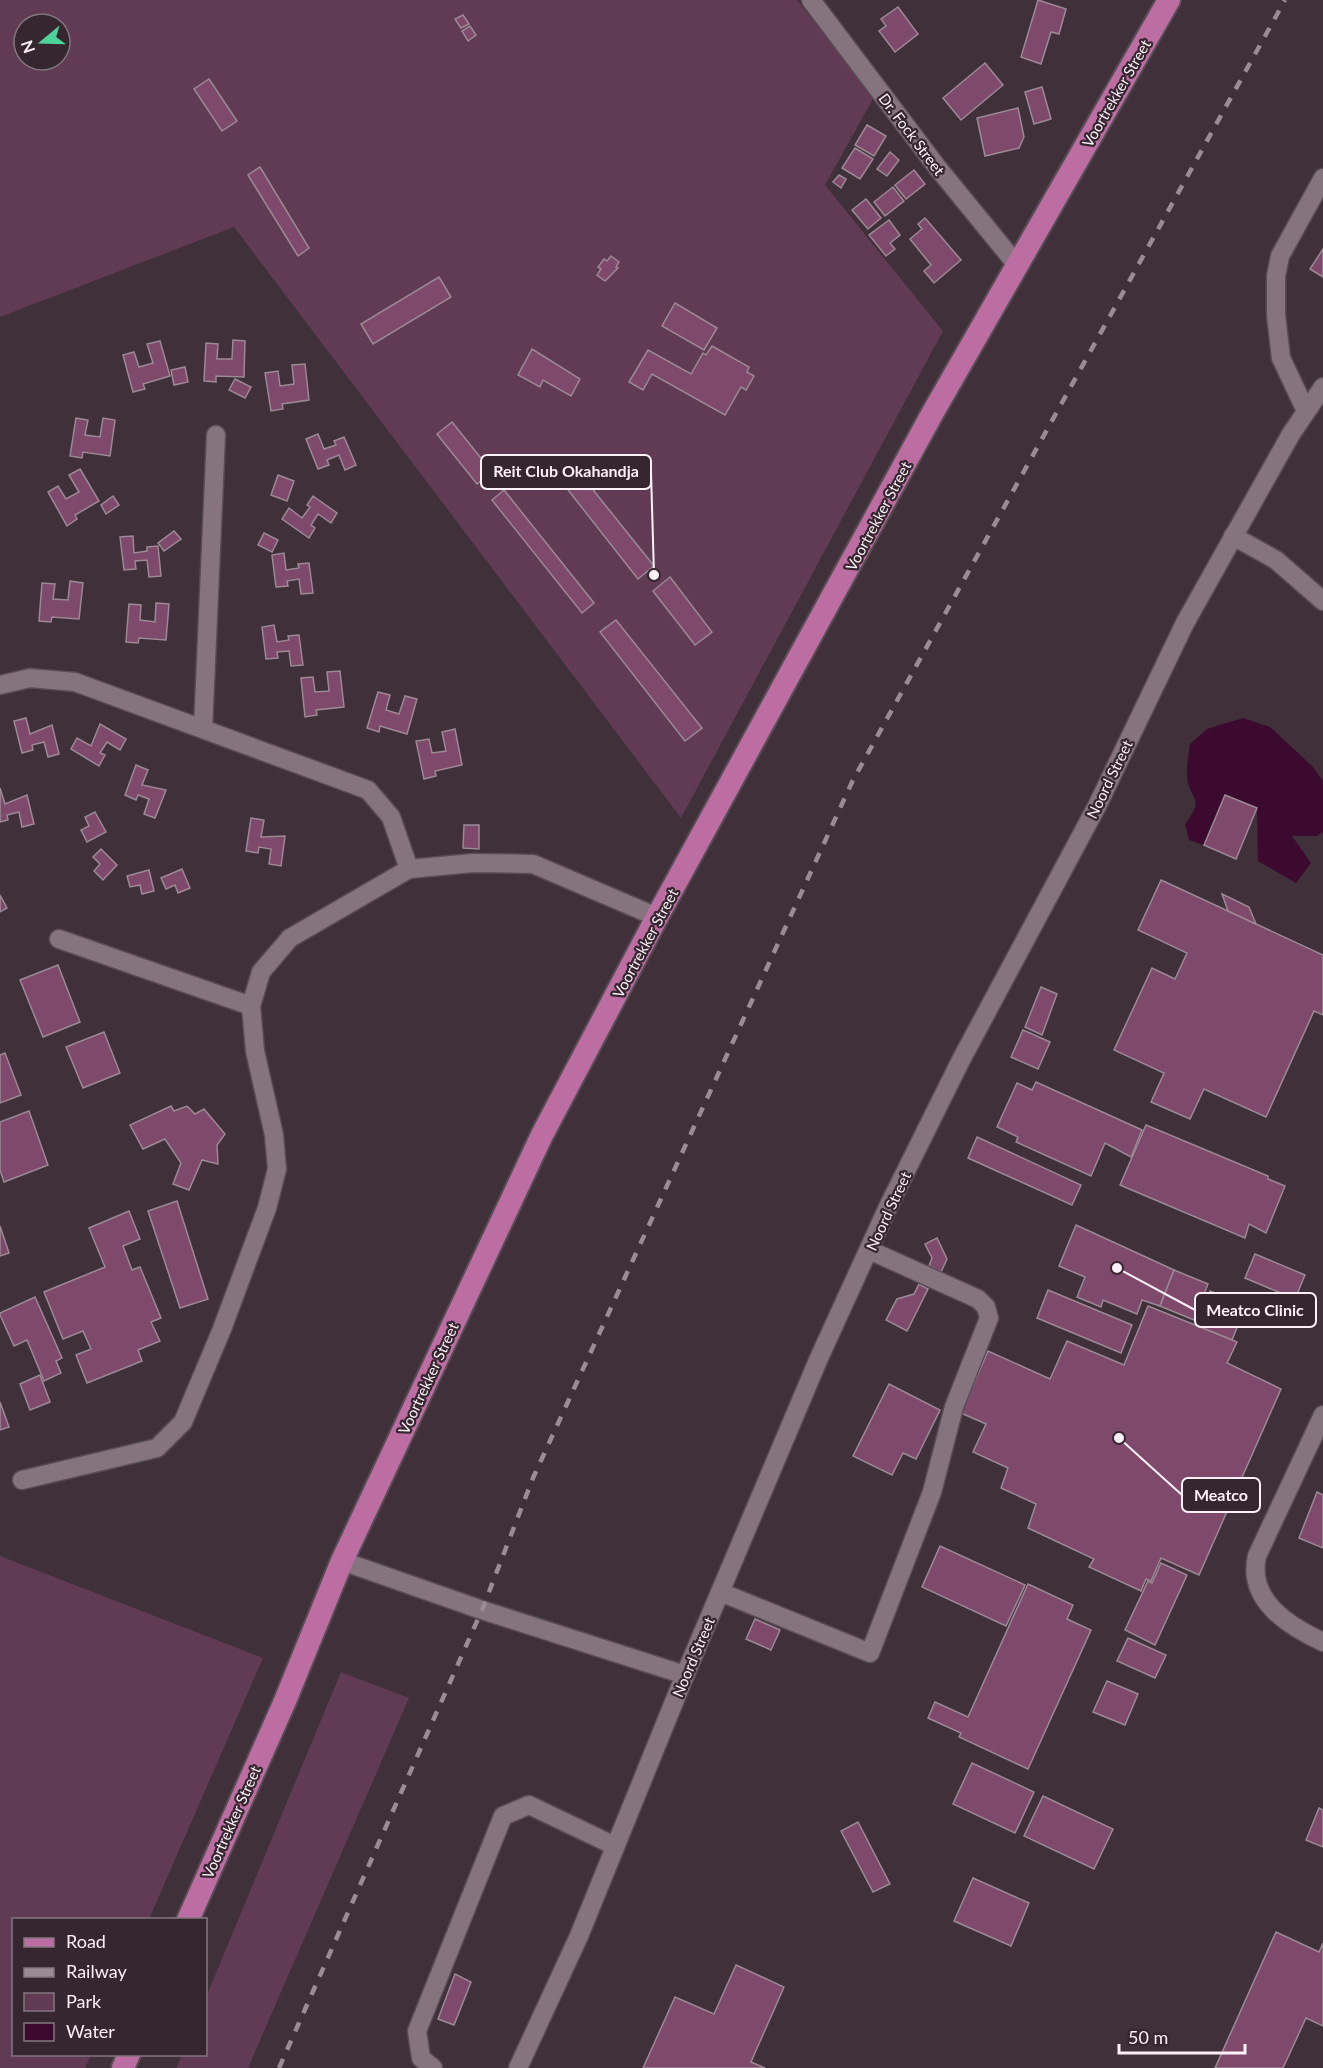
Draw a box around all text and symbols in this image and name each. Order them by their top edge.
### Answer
north arrow [12,12,72,72]
street label: Voortrekker Street [1078,36,1154,150]
text: N [16,38,38,56]
street label: Dr. Fock Street [875,89,949,179]
callout: Reit Club Okahandja [481,455,651,489]
street label: Voortrekker Street [842,458,915,574]
text: Reit Club Okahandja [493,461,639,480]
street label: Noord Street [1082,736,1136,821]
street label: Voortrekker Street [609,885,682,1001]
street label: Noord Street [862,1168,914,1253]
callout: Meatco Clinic [1195,1293,1316,1327]
text: Meatco Clinic [1206,1300,1304,1319]
street label: Voortrekker Street [394,1319,462,1437]
callout: Meatco [1182,1478,1260,1512]
text: Meatco [1194,1485,1248,1504]
street label: Noord Street [668,1614,718,1700]
street label: Voortrekker Street [198,1762,264,1881]
legend [12,1918,207,2056]
text: Road [66,1930,106,1952]
text: Railway [66,1960,127,1982]
text: Park [66,1990,102,2012]
scale bar [1119,2017,1245,2055]
text: Water [66,2020,115,2042]
text: 50 m [1128,2026,1168,2048]

